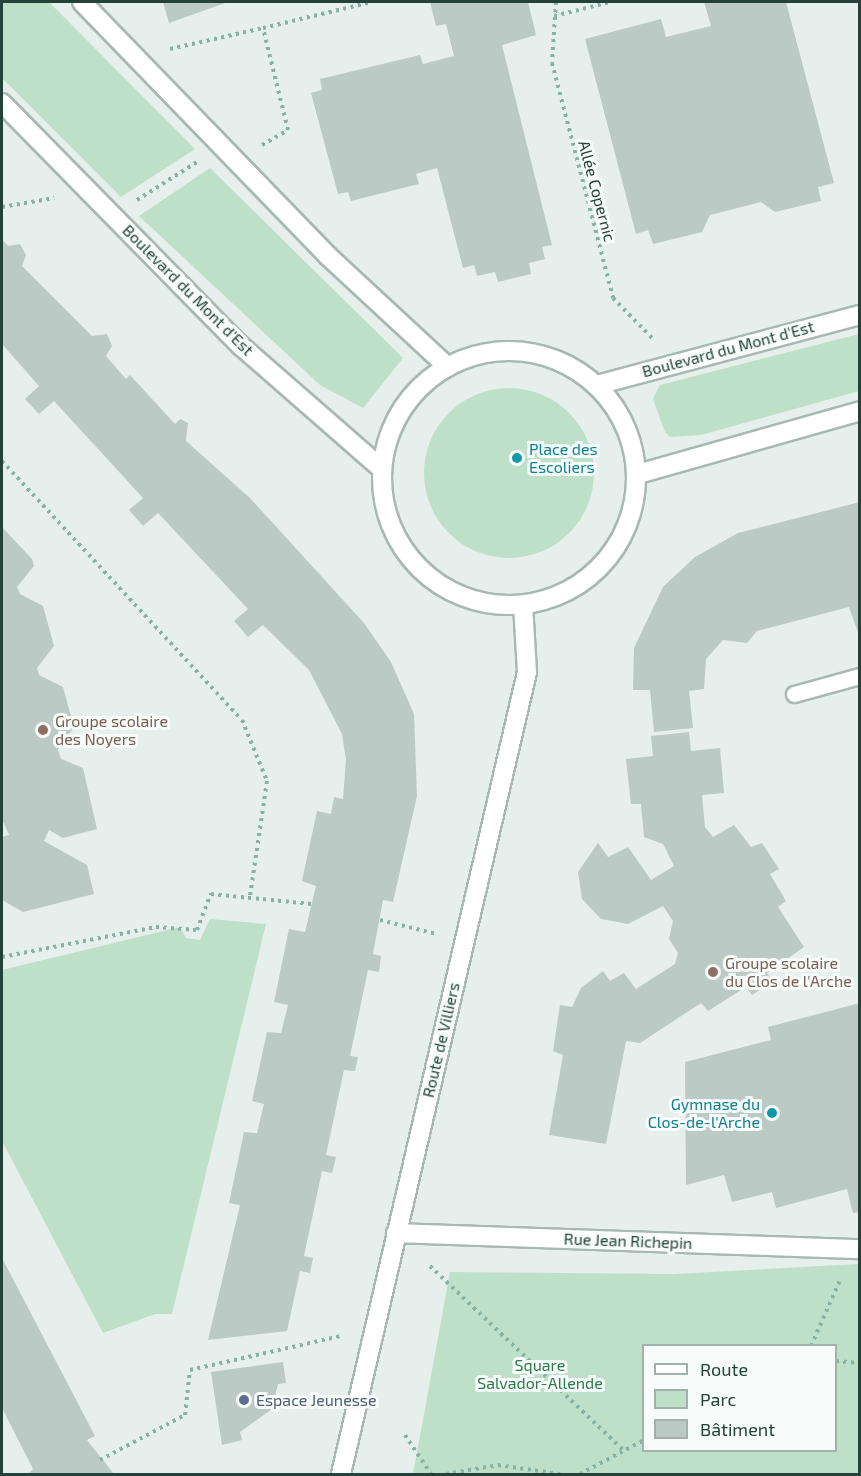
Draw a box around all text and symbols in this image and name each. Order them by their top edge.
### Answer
street label: Allée Copernic [574,138,620,244]
street label: Boulevard du Mont d'Est [119,221,257,359]
street label: Boulevard du Mont d'Est [640,317,816,381]
place label: Place des Escoliers [529,439,598,477]
marker: Place des Escoliers [510,451,524,465]
place label: Groupe scolaire des Noyers [55,711,168,749]
marker: Groupe scolaire des Noyers [36,723,50,737]
place label: Groupe scolaire du Clos de l'Arche [725,953,852,991]
marker: Groupe scolaire du Clos de l'Arche [706,965,720,979]
street label: Route de Villiers [418,980,464,1100]
place label: Gymnase du Clos-de-l'Arche [648,1094,760,1132]
marker: Gymnase du Clos-de-l'Arche [765,1106,779,1120]
street label: Rue Jean Richepin [563,1229,693,1253]
legend [642,1344,837,1452]
park label: Square Salvador-Allende [477,1355,603,1393]
text: Route [700,1358,748,1380]
text: Parc [700,1388,736,1410]
place label: Espace Jeunesse [256,1390,377,1410]
marker: Espace Jeunesse [237,1393,251,1407]
text: Bâtiment [700,1418,775,1440]

